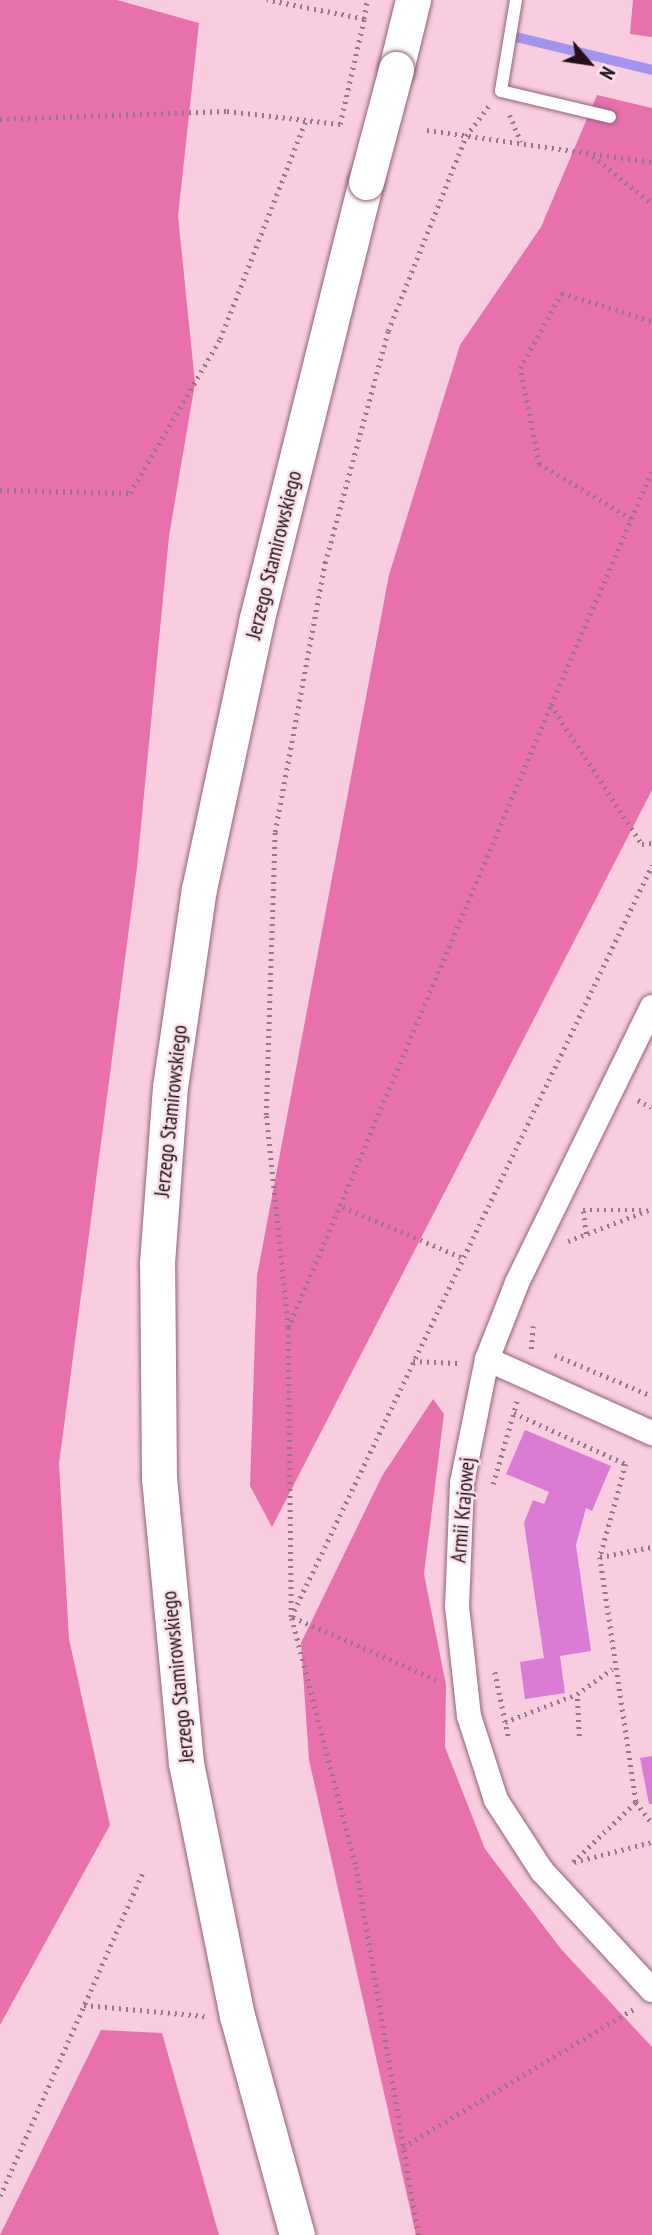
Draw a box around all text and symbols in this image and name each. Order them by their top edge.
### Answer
north arrow [554,28,624,98]
text: N [594,63,620,83]
street label: Jerzego Stamirowskiego [241,468,307,642]
street label: Jerzego Stamirowskiego [149,1024,193,1198]
street label: Armii Krajowej [446,1456,480,1564]
street label: Jerzego Stamirowskiego [156,1590,200,1764]

